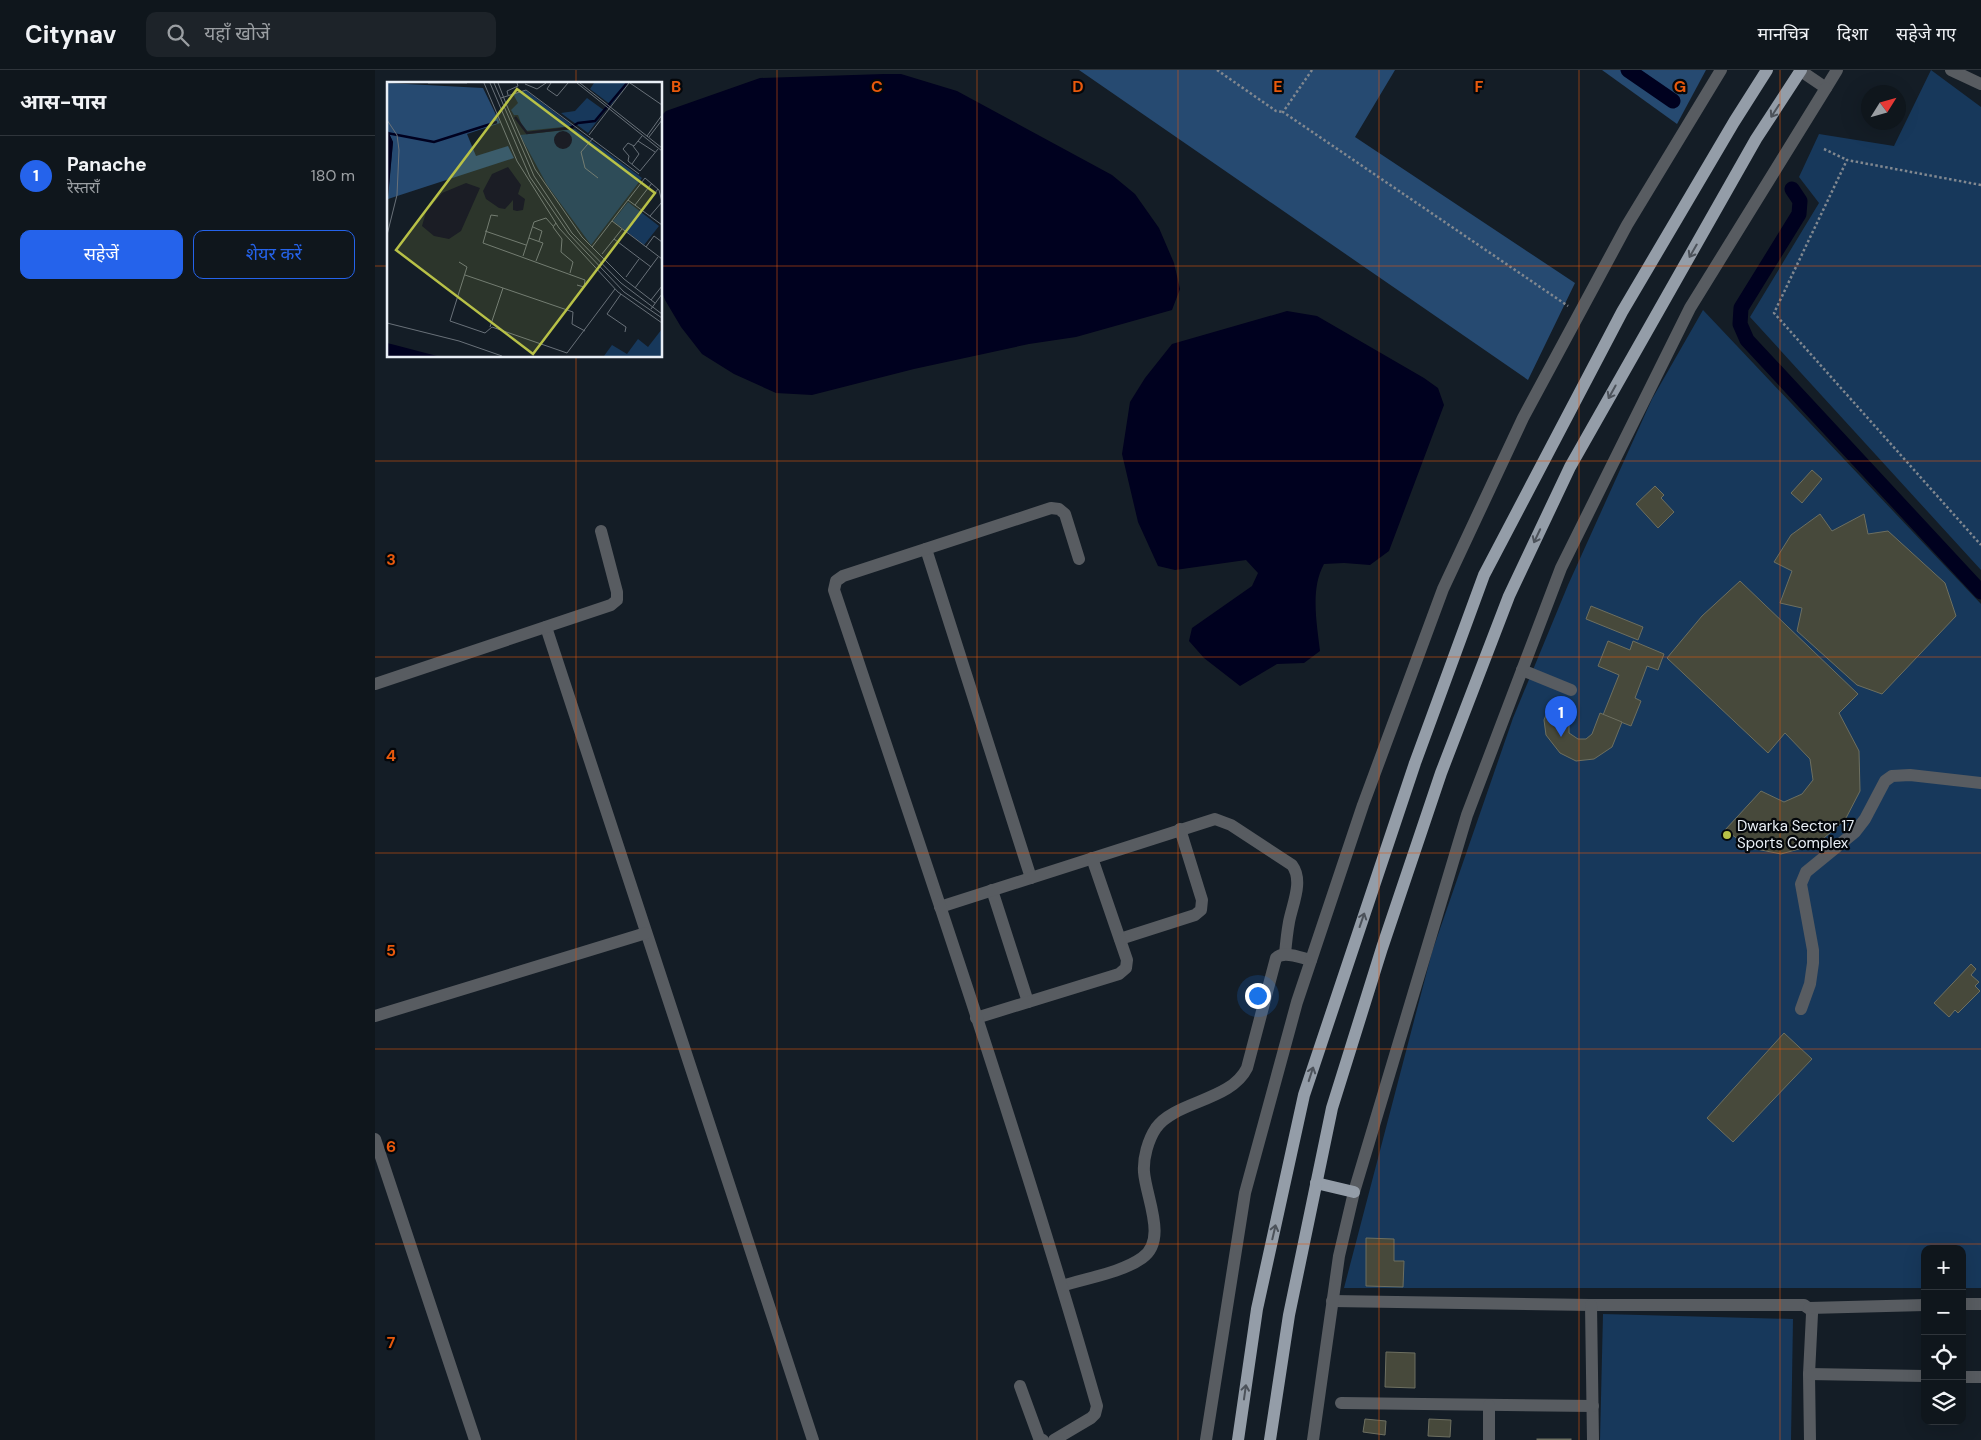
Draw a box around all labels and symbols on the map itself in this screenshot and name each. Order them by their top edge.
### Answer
text: B [671,76,681,97]
text: C [871,76,883,97]
text: D [1072,76,1084,97]
text: E [1273,76,1283,97]
text: F [1475,76,1484,97]
text: G [1674,76,1686,97]
inset map [387,82,663,358]
north arrow [1861,85,1906,130]
one-way arrow [1769,103,1779,117]
one-way arrow [1687,243,1697,257]
one-way arrow [1607,385,1617,399]
one-way arrow [1532,528,1542,543]
text: 3 [386,549,396,570]
pin: 1 [1545,696,1577,737]
text: 4 [386,745,396,766]
place label: Dwarka Sector 17 Sports Complex [1737,816,1854,853]
marker: Dwarka Sector 17 Sports Complex [1721,829,1733,841]
one-way arrow [1358,912,1367,928]
text: 5 [386,940,396,961]
your location [1245,983,1271,1009]
one-way arrow [1307,1067,1316,1082]
text: 6 [386,1136,396,1157]
one-way arrow [1270,1224,1279,1240]
text: 7 [387,1332,396,1353]
one-way arrow [1240,1384,1250,1400]

